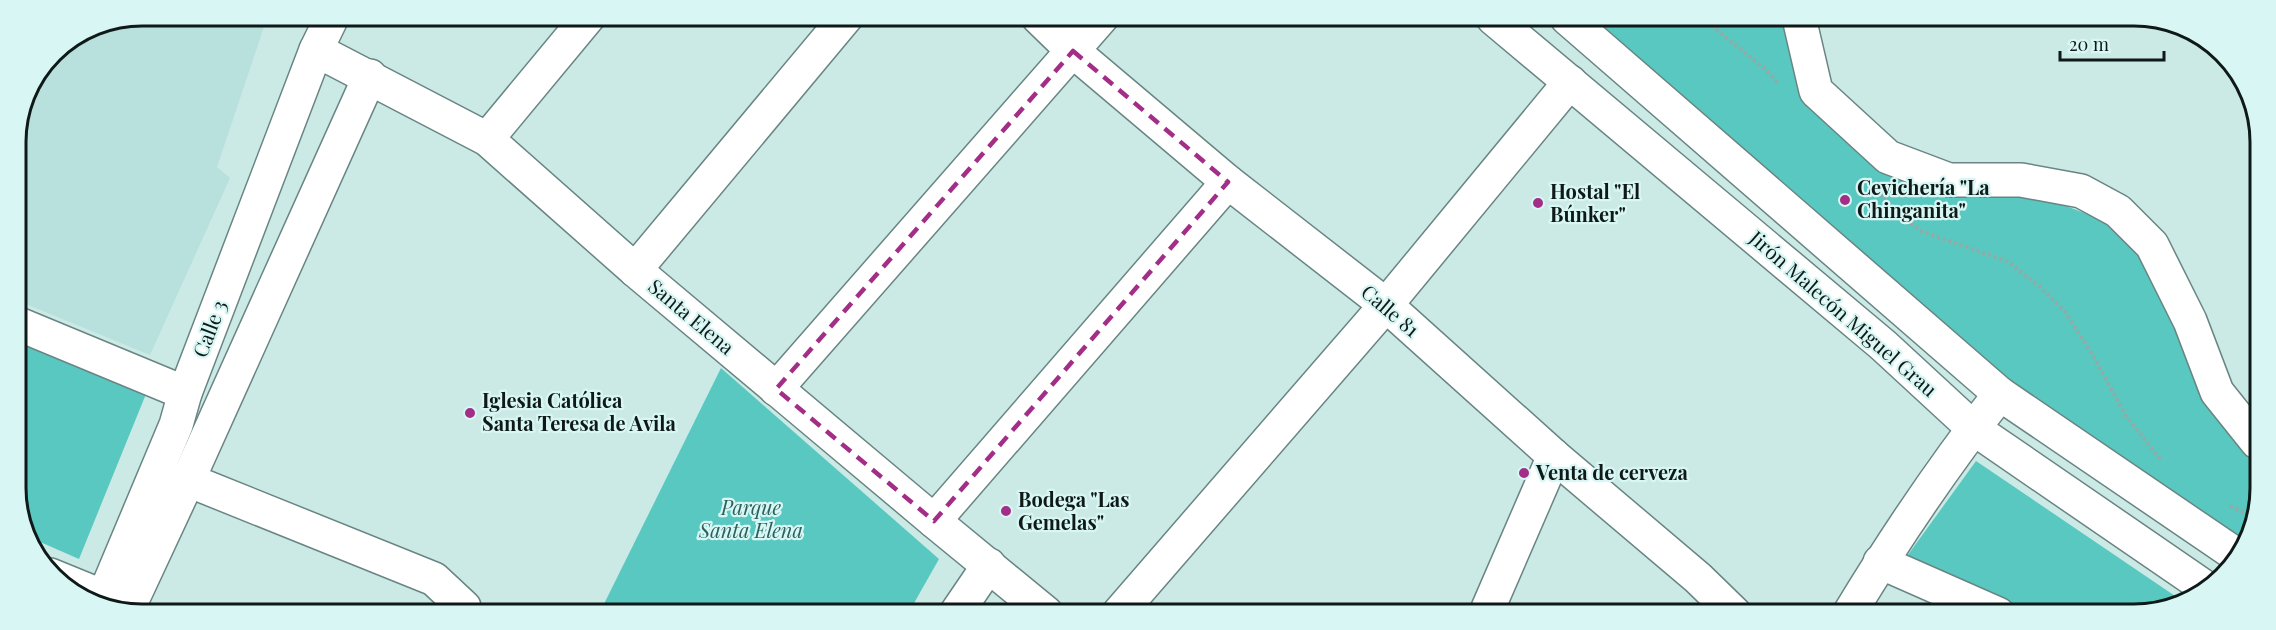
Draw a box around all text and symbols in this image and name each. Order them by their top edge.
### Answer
scale bar [2060,24,2164,62]
text: 20 m [2069,32,2109,56]
place label: Cevichería "La Chinganita" [1857,173,1990,223]
place label: Hostal "El Búnker" [1550,177,1640,227]
marker: Cevichería "La Chinganita" [1838,193,1852,207]
marker: Hostal "El Búnker" [1531,196,1545,210]
street label: Jirón Malecón Miguel Grau [1744,223,1944,402]
street label: Santa Elena [643,272,741,360]
street label: Calle 81 [1356,278,1426,342]
street label: Calle 3 [185,296,232,361]
place label: Iglesia Católica Santa Teresa de Avila [482,386,677,436]
marker: Iglesia Católica Santa Teresa de Avila [463,406,477,420]
place label: Venta de cerveza [1535,458,1689,485]
marker: Venta de cerveza [1517,466,1531,480]
place label: Bodega "Las Gemelas" [1018,485,1129,535]
park label: Parque Santa Elena [698,493,803,543]
marker: Bodega "Las Gemelas" [999,504,1013,518]

